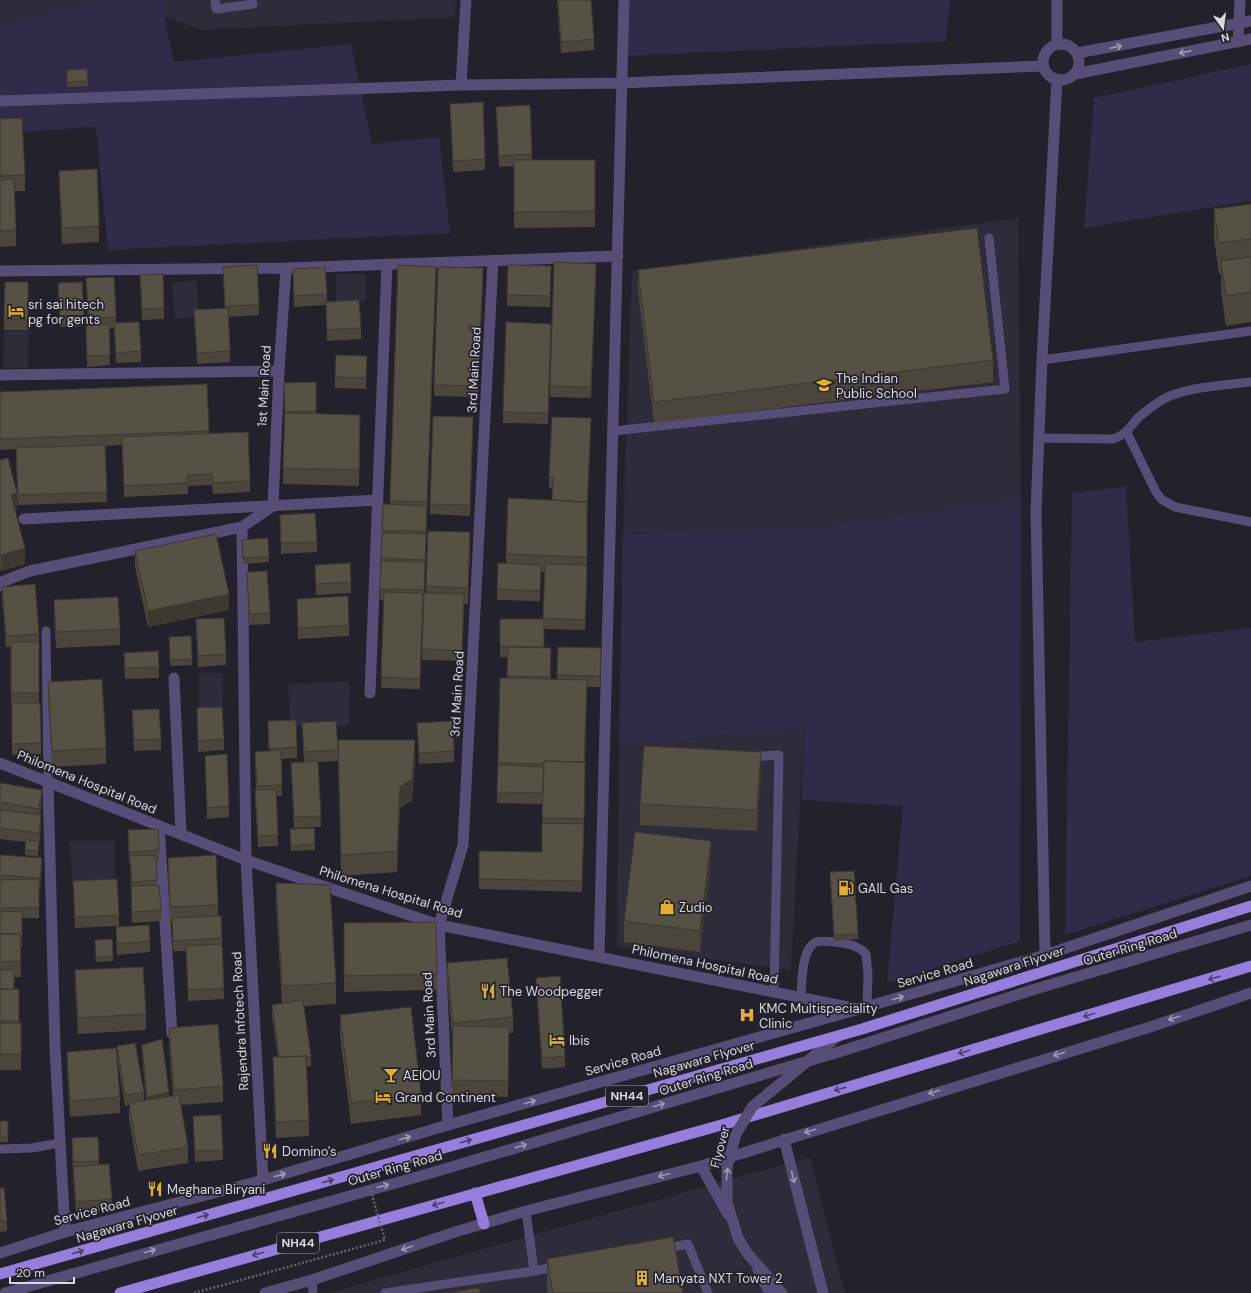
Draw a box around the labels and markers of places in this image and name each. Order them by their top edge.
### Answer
place label: sri sai hitech pg for gents [28,296,104,328]
hotel icon: sri sai hitech pg for gents [7,302,25,320]
place label: The Indian Public School [836,370,917,402]
school or university icon: The Indian Public School [815,376,833,394]
fuel station icon: GAIL Gas [837,879,855,897]
place label: GAIL Gas [858,880,913,897]
shop icon: Zudio [658,898,676,916]
place label: Zudio [679,899,713,916]
restaurant icon: The Woodpegger [479,982,497,1000]
place label: The Woodpegger [500,983,603,1000]
place label: KMC Multispeciality Clinic [759,1000,878,1032]
hospital icon: KMC Multispeciality Clinic [738,1006,756,1024]
hotel icon: Ibis [548,1031,566,1049]
place label: Ibis [569,1032,590,1049]
bar icon: AEIOU [382,1066,400,1084]
place label: AEIOU [403,1067,441,1084]
hotel icon: Grand Continent [374,1088,392,1106]
place label: Grand Continent [395,1089,496,1106]
restaurant icon: Domino's [261,1142,279,1160]
place label: Domino's [282,1143,337,1160]
restaurant icon: Meghana Biryani [146,1180,164,1198]
place label: Meghana Biryani [167,1181,265,1198]
building icon: Manyata NXT Tower 2 [633,1269,651,1287]
place label: Manyata NXT Tower 2 [654,1270,783,1287]

